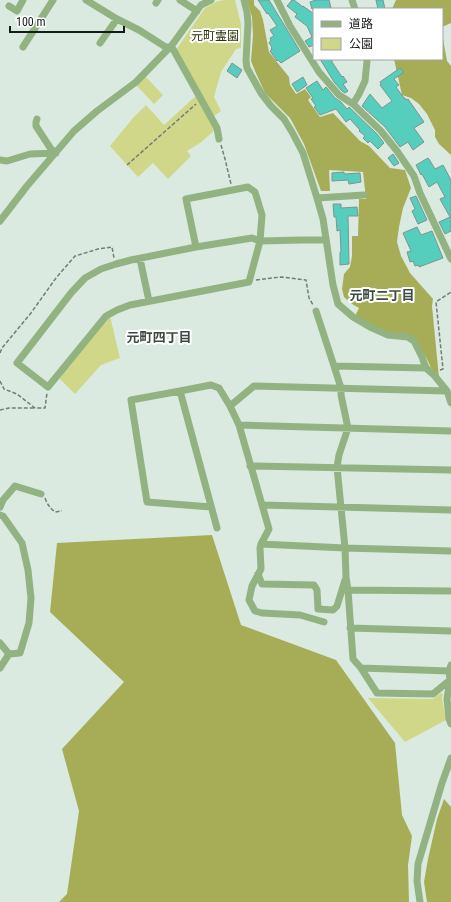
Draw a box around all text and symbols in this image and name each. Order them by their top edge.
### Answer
scale bar [10,8,124,34]
legend [313,8,443,60]
text: 100 m [16,15,46,29]
text: 道路 [349,17,373,31]
park label: 元町霊園 [191,29,239,43]
text: 公園 [349,37,373,51]
district label: 元町二丁目 [349,288,415,303]
district label: 元町四丁目 [126,330,192,345]

